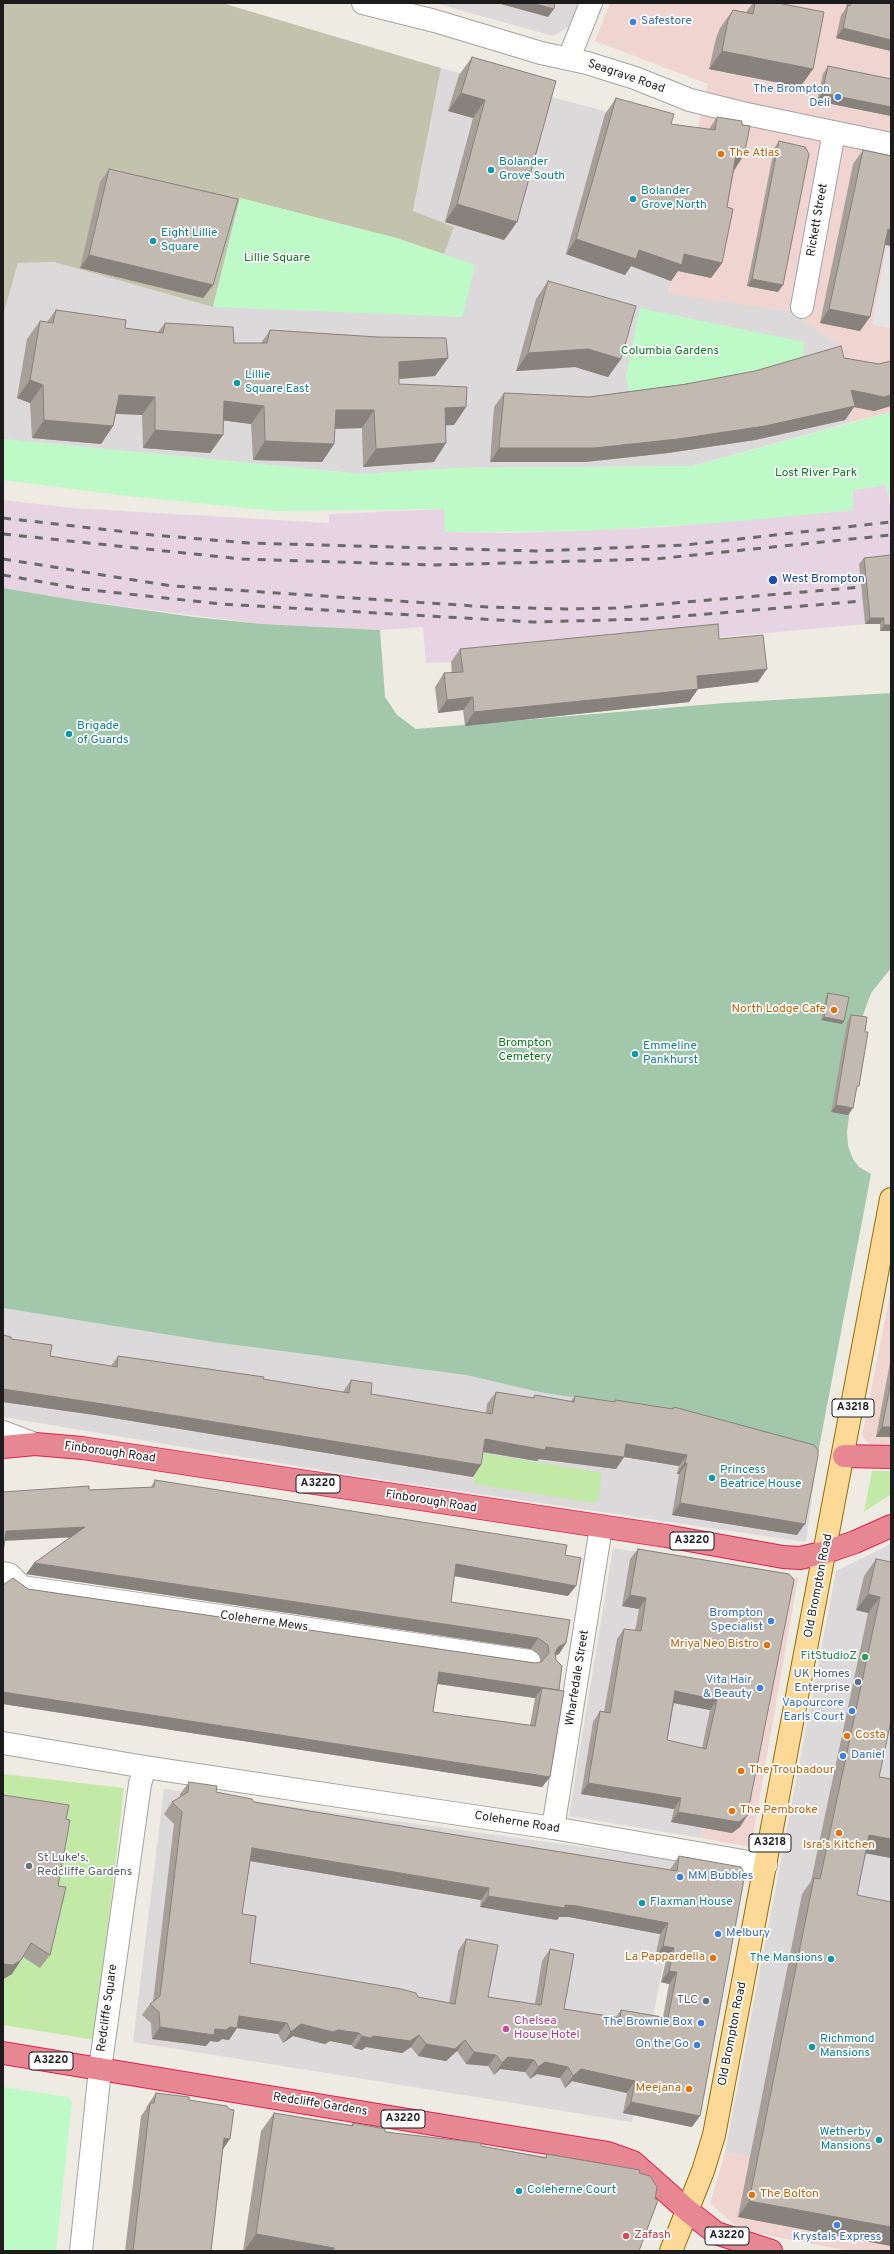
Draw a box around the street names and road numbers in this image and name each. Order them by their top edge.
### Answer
street label: Seagrave Road [586,57,666,97]
street label: Rickett Street [804,182,832,258]
road number: A3218 [832,1399,874,1417]
street label: Finborough Road [63,1439,157,1467]
road number: A3220 [296,1475,340,1493]
street label: Finborough Road [384,1488,478,1516]
road number: A3220 [670,1532,714,1550]
street label: Old Brompton Road [802,1533,836,1639]
street label: Coleherne Mews [219,1609,309,1635]
street label: Wharfedale Street [563,1629,593,1727]
street label: Coleherne Road [473,1809,561,1837]
road number: A3218 [749,1834,791,1852]
street label: Redcliffe Square [95,1963,121,2053]
street label: Old Brompton Road [716,1981,750,2087]
road number: A3220 [29,2052,73,2070]
street label: Redcliffe Gardens [272,2090,368,2120]
road number: A3220 [381,2110,425,2128]
road number: A3220 [705,2227,749,2245]

